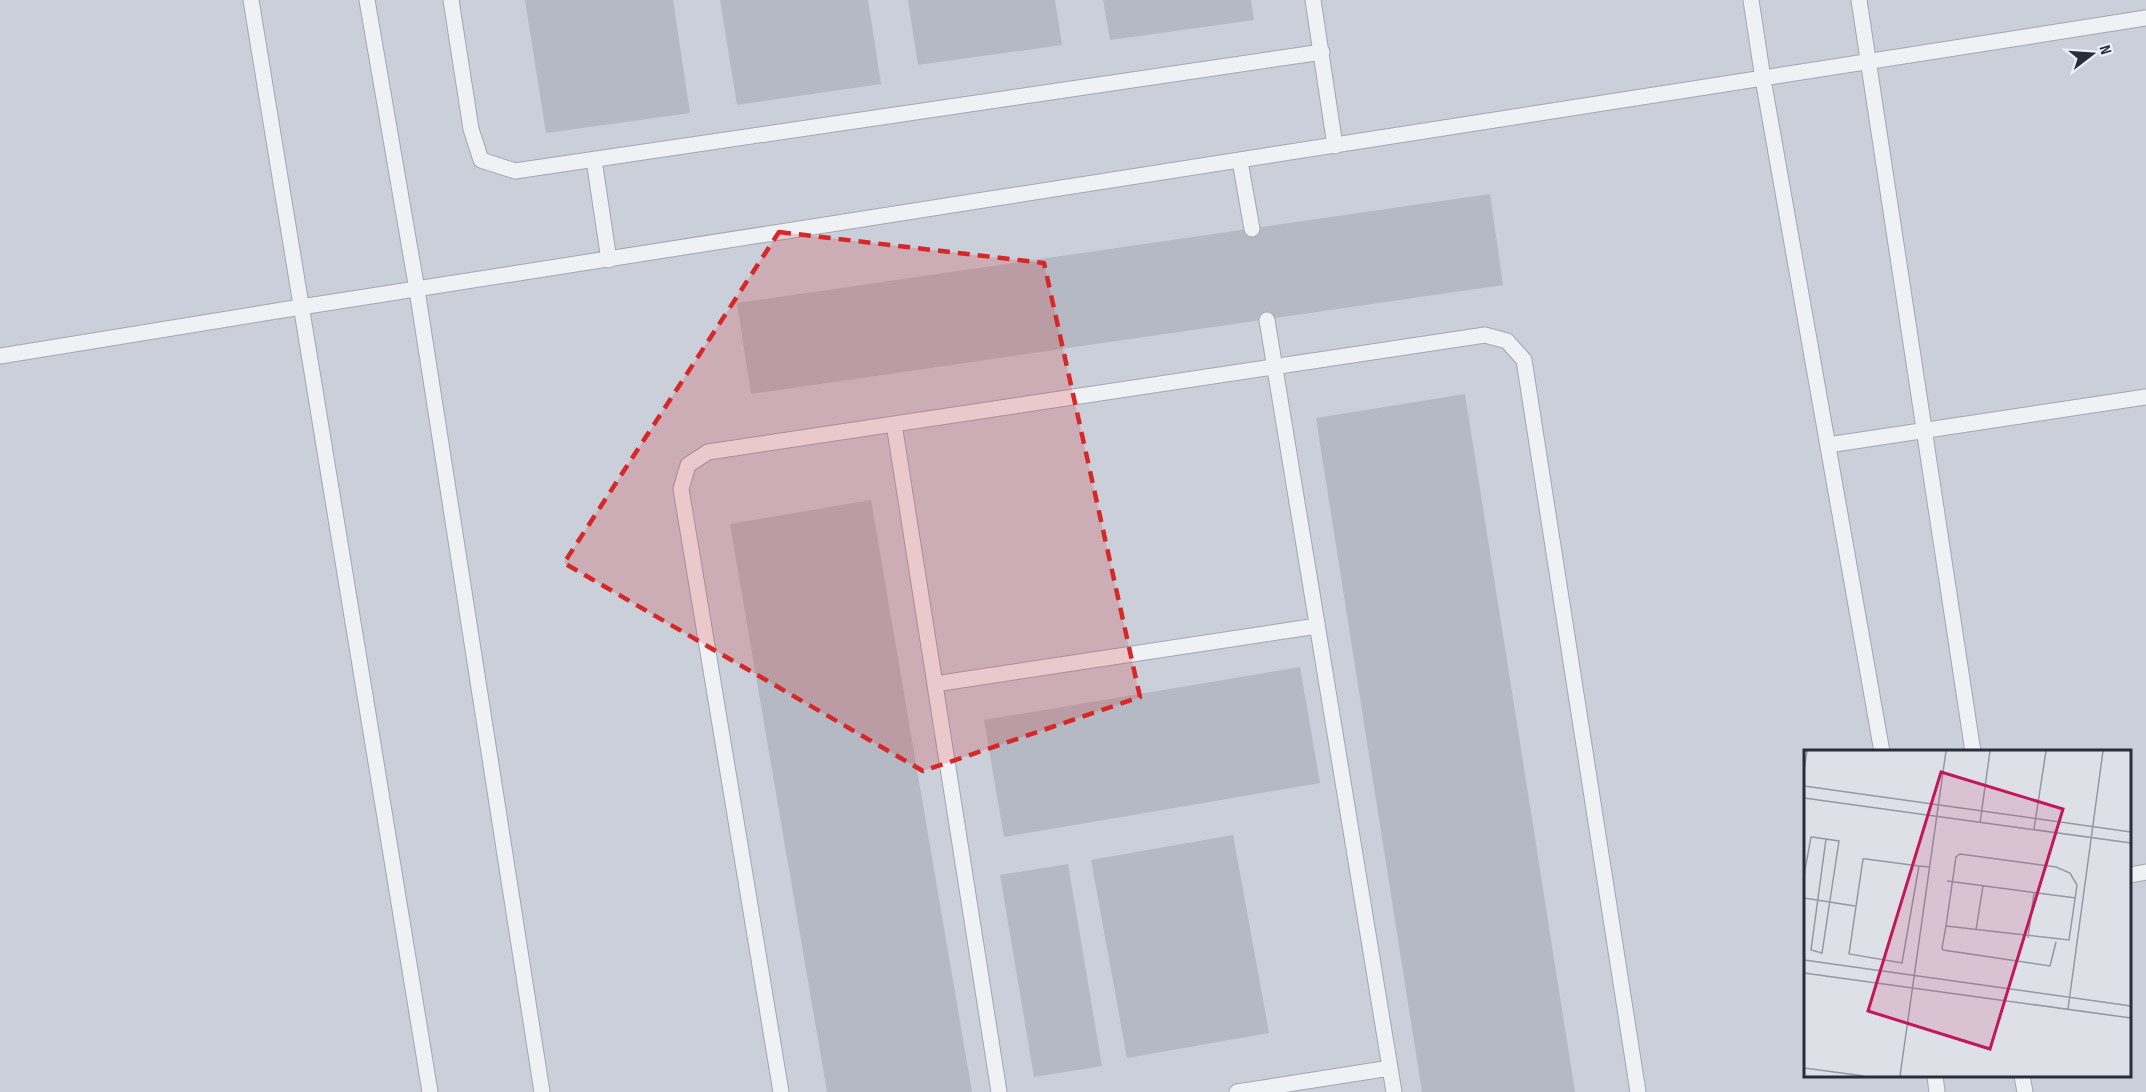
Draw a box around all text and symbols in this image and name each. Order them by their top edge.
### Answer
north arrow [2062,24,2122,84]
text: N [2095,43,2115,57]
inset map [1804,750,2131,1077]

